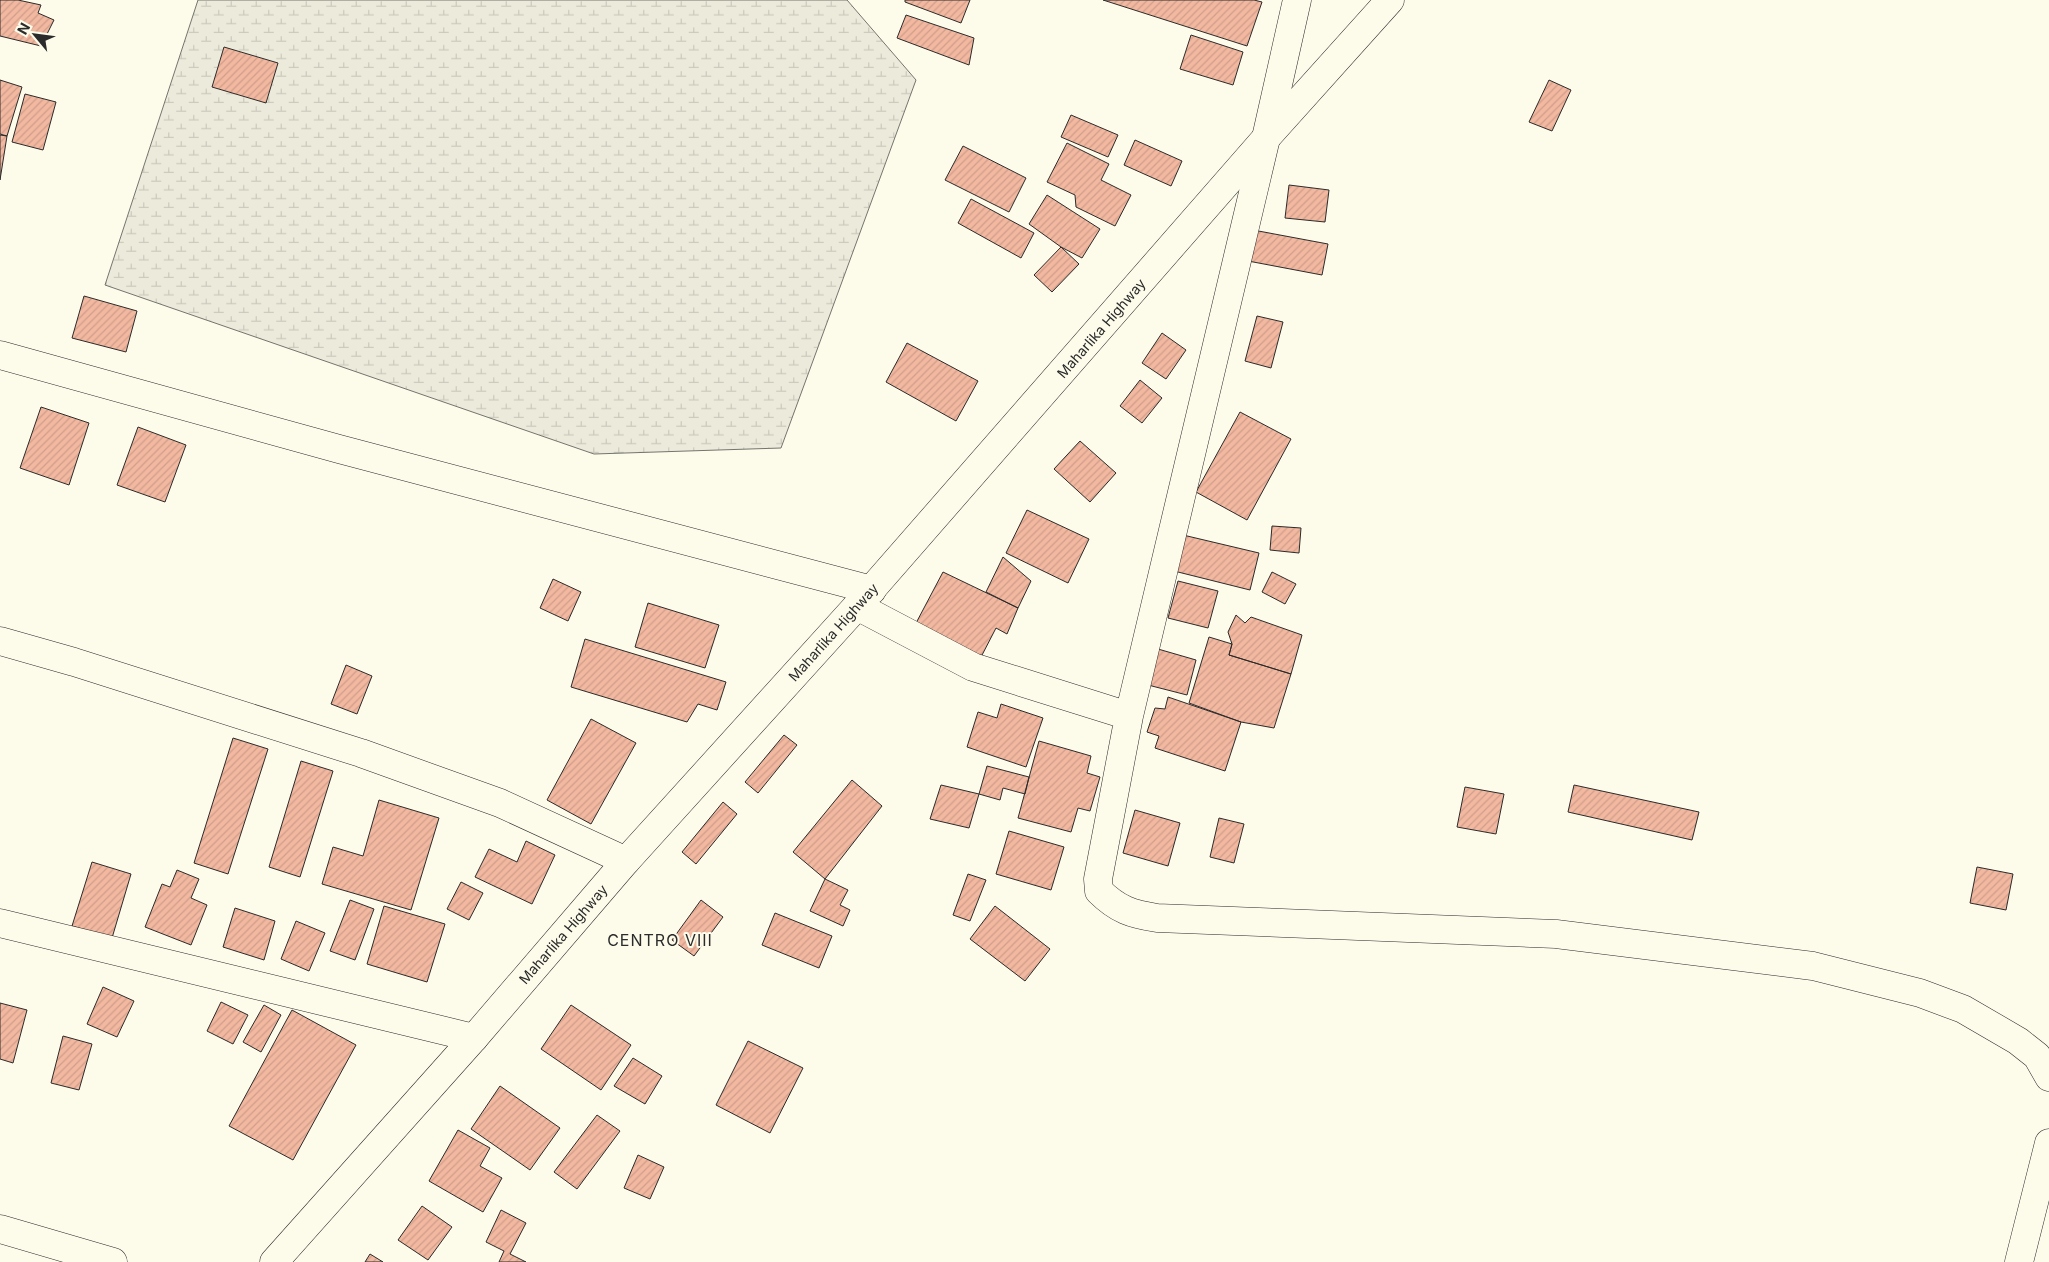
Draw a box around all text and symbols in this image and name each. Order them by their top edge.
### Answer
north arrow [10,10,60,60]
text: N [13,20,33,37]
street label: Maharlika Highway [1053,275,1149,381]
street label: Maharlika Highway [785,579,882,685]
street label: Maharlika Highway [515,881,611,987]
district label: CENTRO VIII [607,930,713,950]

